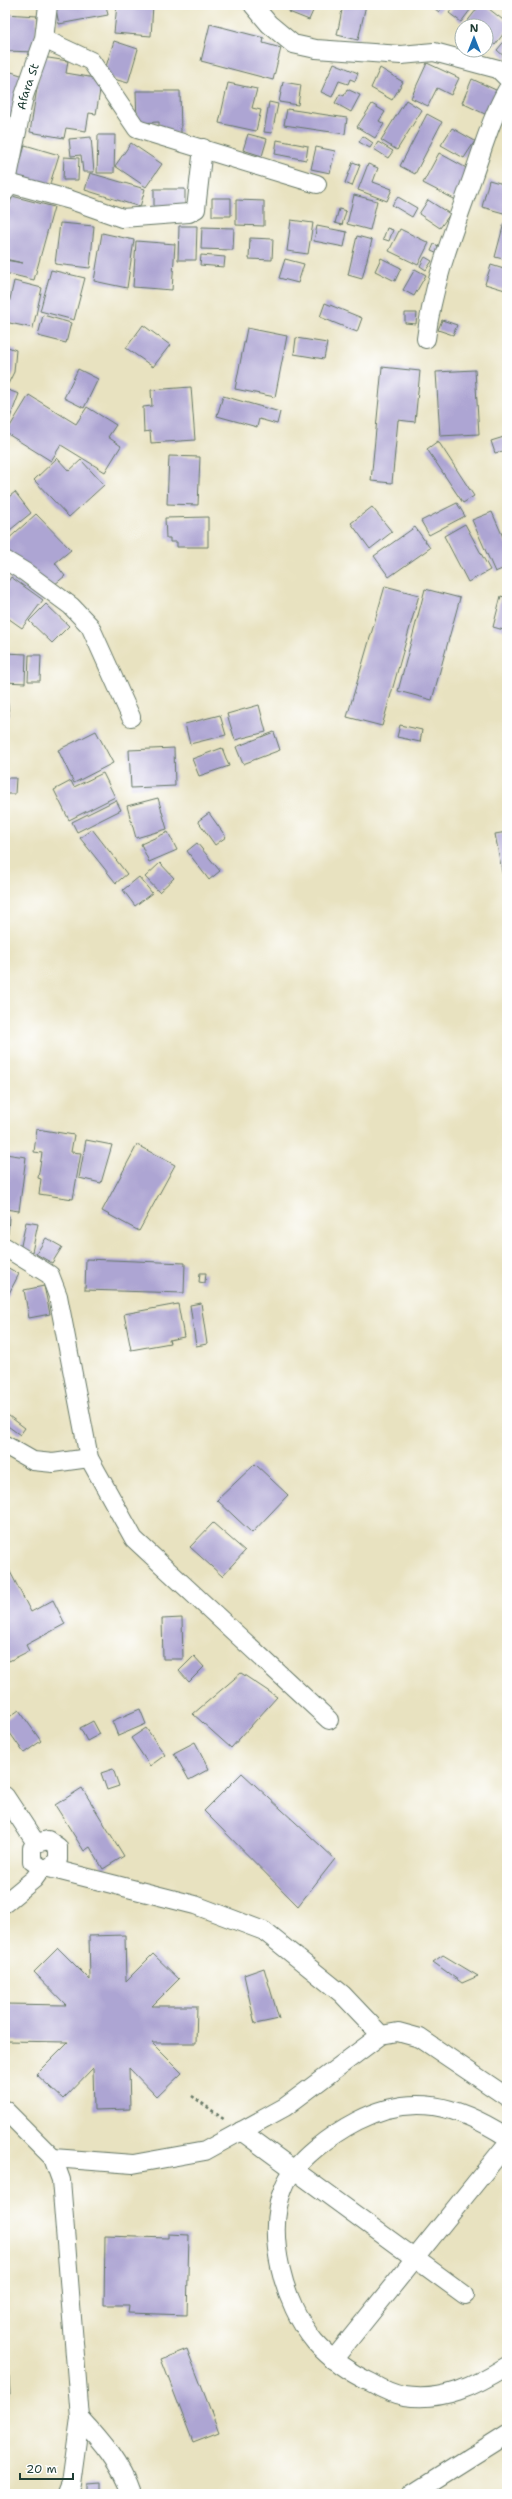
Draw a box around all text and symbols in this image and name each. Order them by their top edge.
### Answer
north arrow [454,18,494,58]
text: N [470,21,479,36]
street label: Afara St [13,61,43,111]
scale bar [20,2455,73,2481]
text: 20 m [26,2461,57,2477]

